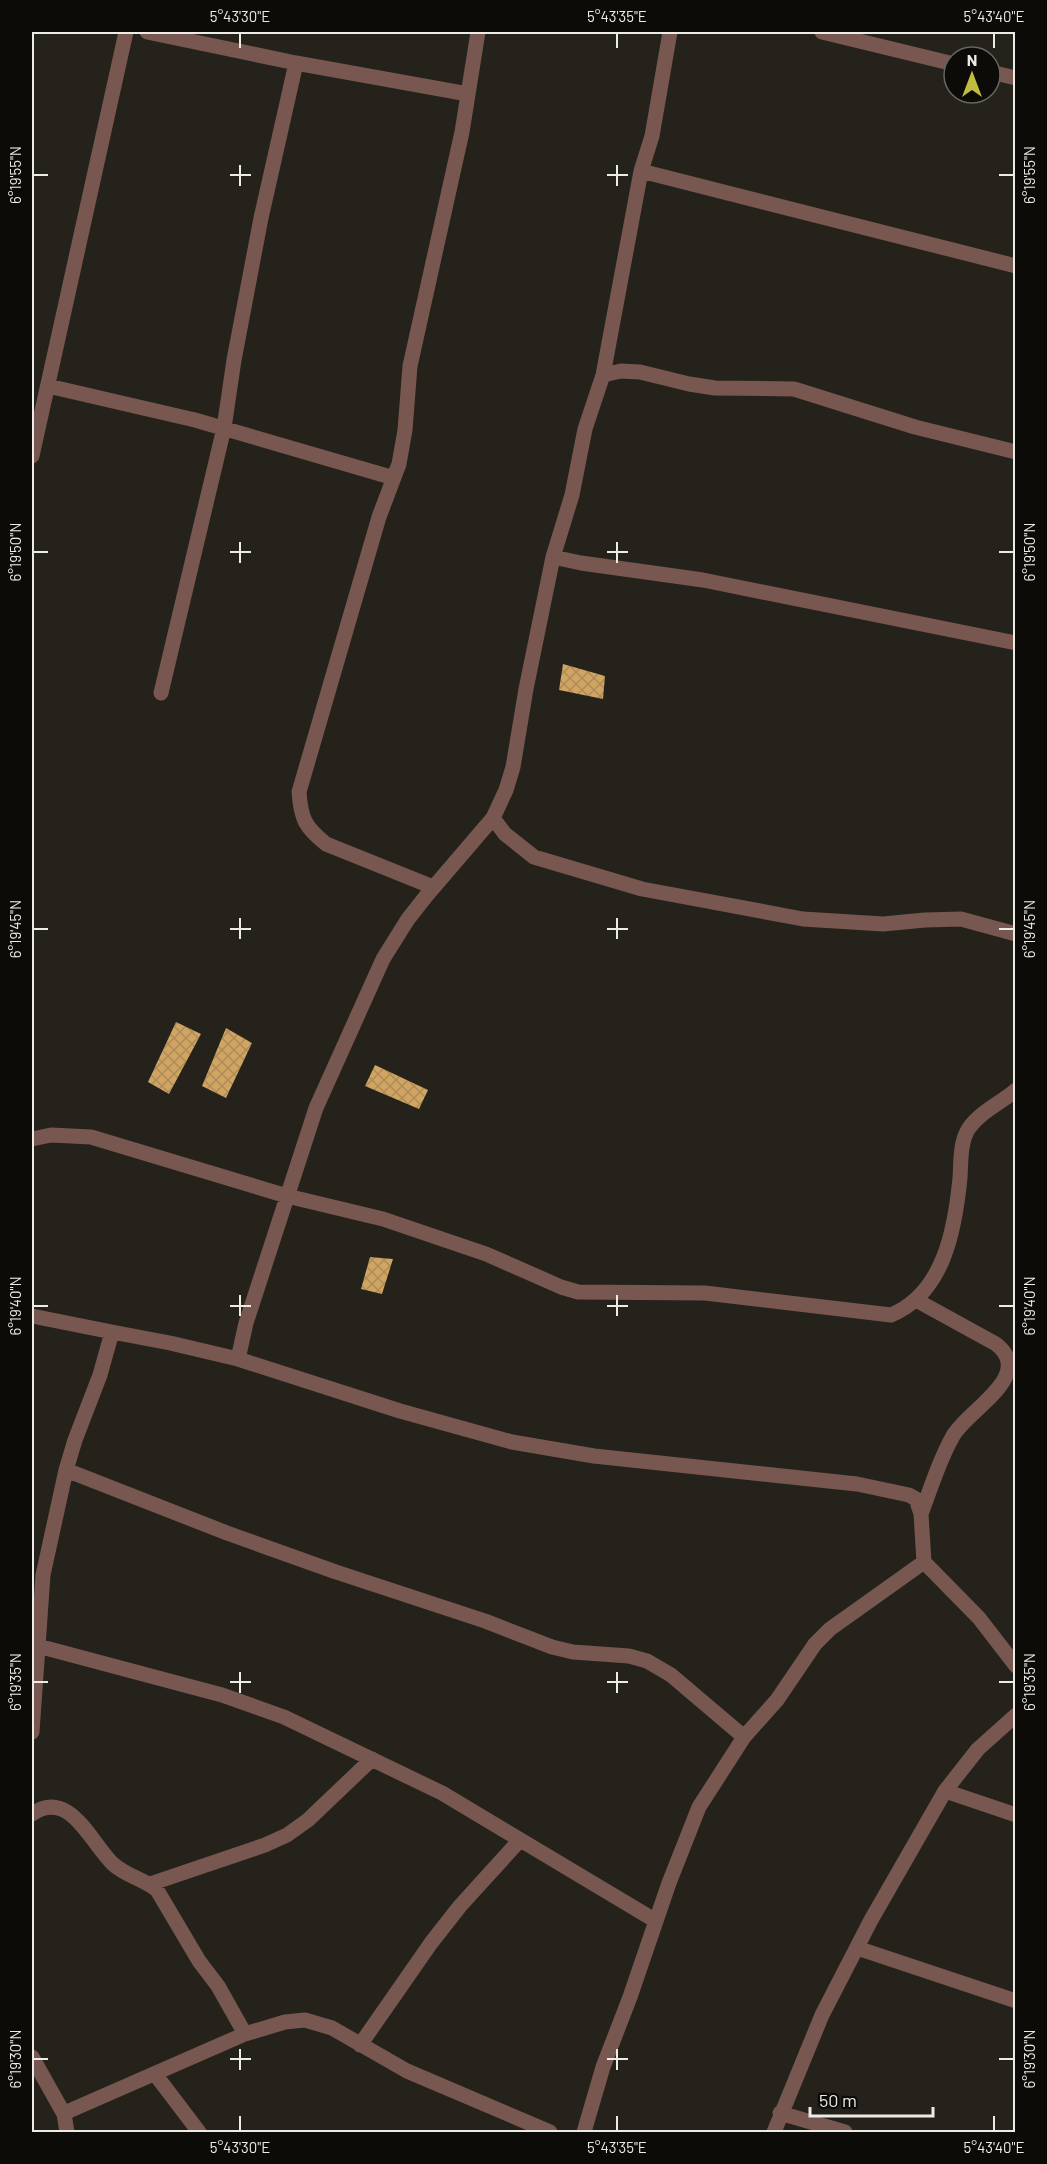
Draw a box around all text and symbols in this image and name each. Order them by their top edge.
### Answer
text: 5°43'30"E [210,7,270,25]
text: 5°43'35"E [587,7,647,25]
text: 5°43'40"E [963,7,1025,25]
north arrow [942,45,1002,105]
text: N [967,50,977,69]
text: 6°19'55"N [6,146,24,204]
text: 6°19'55"N [1020,146,1038,204]
text: 6°19'50"N [6,523,24,581]
text: 6°19'50"N [1020,523,1038,581]
text: 6°19'45"N [6,900,24,958]
text: 6°19'45"N [1020,900,1038,958]
text: 6°19'40"N [6,1276,24,1336]
text: 6°19'40"N [1020,1276,1038,1336]
text: 6°19'35"N [6,1653,24,1711]
text: 6°19'35"N [1020,1653,1038,1711]
text: 6°19'30"N [6,2030,24,2088]
text: 6°19'30"N [1020,2030,1038,2088]
scale bar [810,2080,933,2118]
text: 50 m [819,2089,857,2111]
text: 5°43'30"E [210,2138,270,2156]
text: 5°43'35"E [587,2138,647,2156]
text: 5°43'40"E [963,2138,1025,2156]

